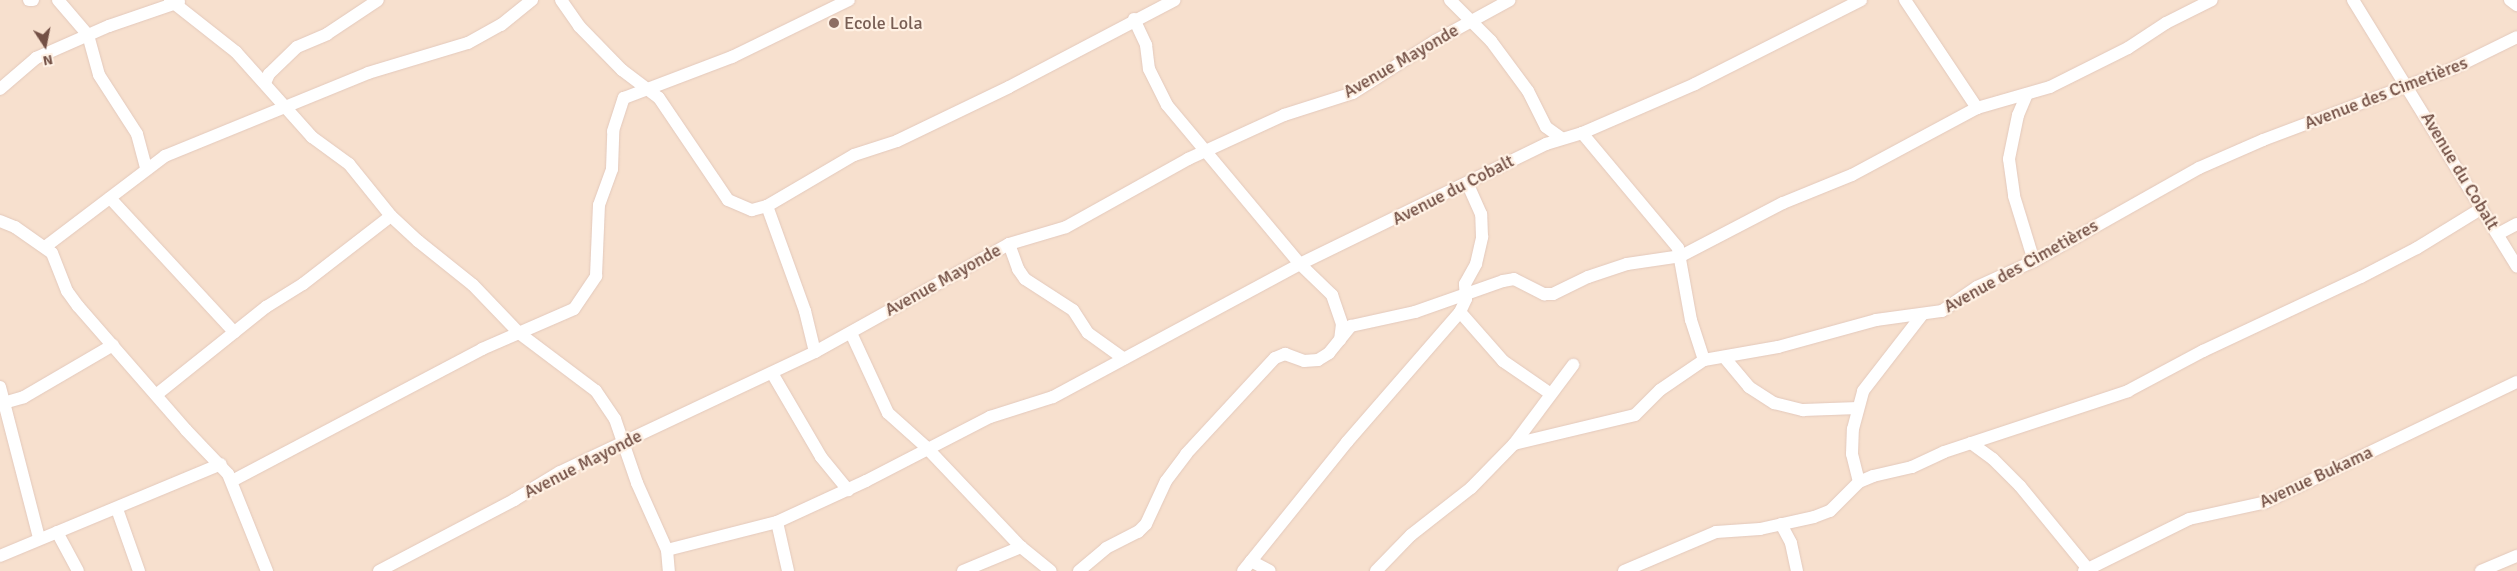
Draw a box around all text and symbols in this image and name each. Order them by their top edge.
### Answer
place label: Ecole Lola [844,12,923,34]
marker: Ecole Lola [828,17,840,29]
street label: Avenue Mayonde [1339,19,1463,103]
north arrow [20,20,70,70]
text: N [42,51,54,69]
street label: Avenue des Cimetières [2301,52,2471,134]
street label: Avenue du Cobalt [2416,108,2504,234]
street label: Avenue du Cobalt [1389,150,1517,230]
street label: Avenue des Cimetières [1940,215,2102,317]
street label: Avenue Mayonde [881,239,1005,321]
street label: Avenue Mayonde [520,425,646,503]
street label: Avenue Bukama [2256,441,2376,513]

